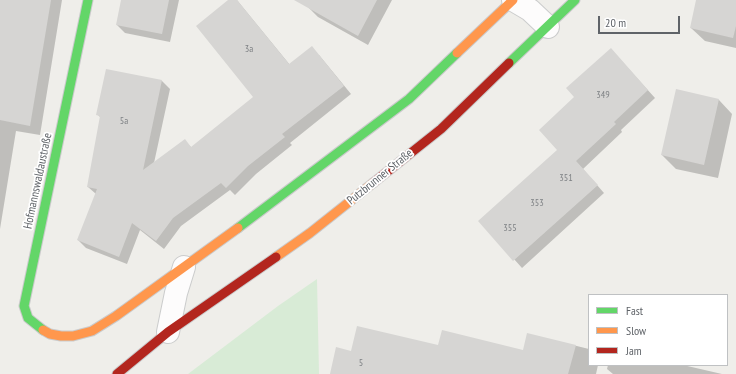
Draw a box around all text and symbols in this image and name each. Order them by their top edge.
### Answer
scale bar [600,8,682,34]
text: 20 m [605,15,626,30]
house number: 3a [245,43,253,55]
house number: 349 [596,89,610,101]
house number: 5a [120,115,128,127]
street label: Hofmannswaldaustraße [21,132,55,230]
street label: Putzbrunner Straße [344,146,416,208]
house number: 351 [559,172,573,184]
house number: 353 [530,197,544,209]
house number: 355 [503,222,517,234]
legend [588,294,728,366]
text: Fast [626,303,643,318]
text: Slow [626,323,646,338]
text: Jam [626,343,642,358]
house number: 5 [359,357,363,369]

